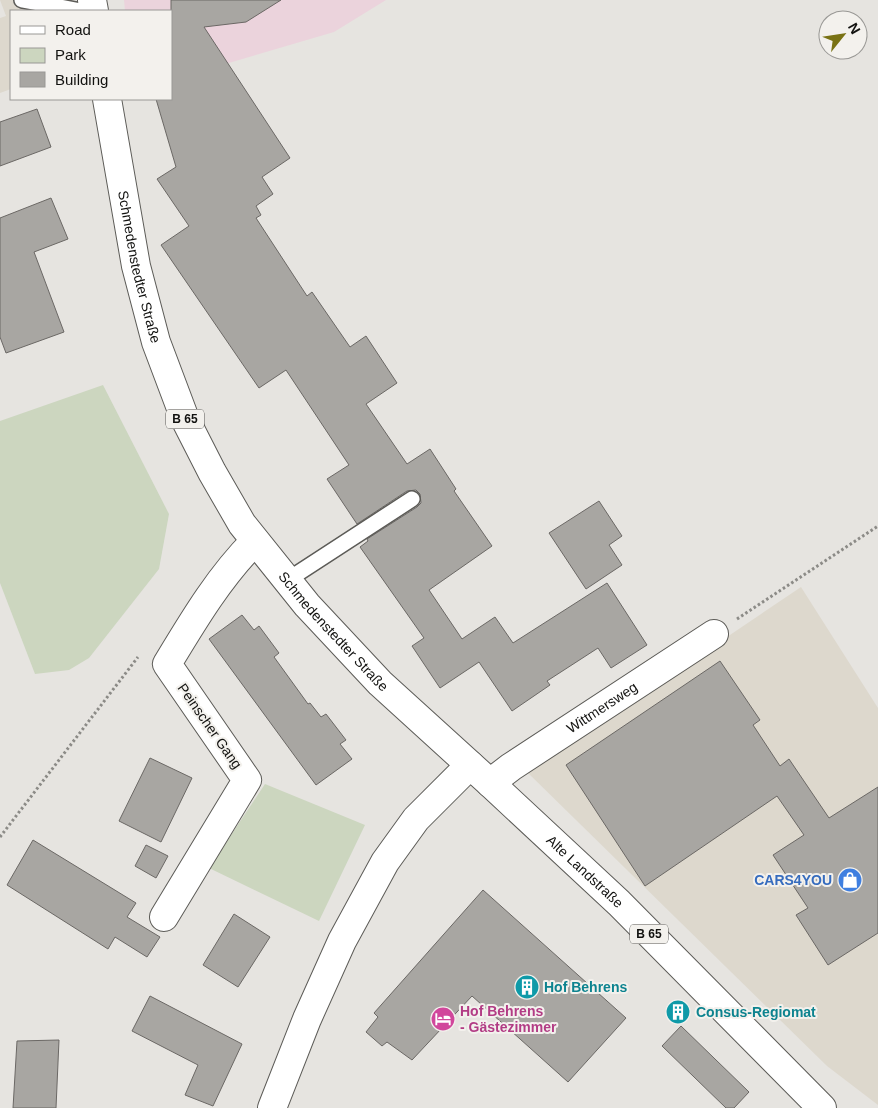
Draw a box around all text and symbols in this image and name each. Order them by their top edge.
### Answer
legend [10,10,172,100]
north arrow [818,10,868,60]
text: N [845,20,864,37]
text: Road [55,21,91,38]
text: Park [55,46,86,63]
text: Building [55,71,108,88]
street label: Schmedenstedter Straße [115,189,164,345]
road number: B 65 [166,409,204,428]
street label: Schmedenstedter Straße [275,568,392,695]
street label: Wittmersweg [564,679,640,736]
street label: Peinscher Gang [175,680,245,772]
street label: Alte Landstraße [543,832,627,911]
shop icon: CARS4YOU [837,867,863,893]
place label: CARS4YOU [754,872,832,888]
road number: B 65 [630,924,668,944]
building icon: Hof Behrens [514,974,540,1000]
place label: Hof Behrens [544,979,627,995]
building icon: Consus-Regiomat [665,999,691,1025]
place label: Hof Behrens - Gästezimmer [460,1003,557,1035]
place label: Consus-Regiomat [696,1004,816,1020]
hotel icon: Hof Behrens - Gästezimmer [430,1006,456,1032]

